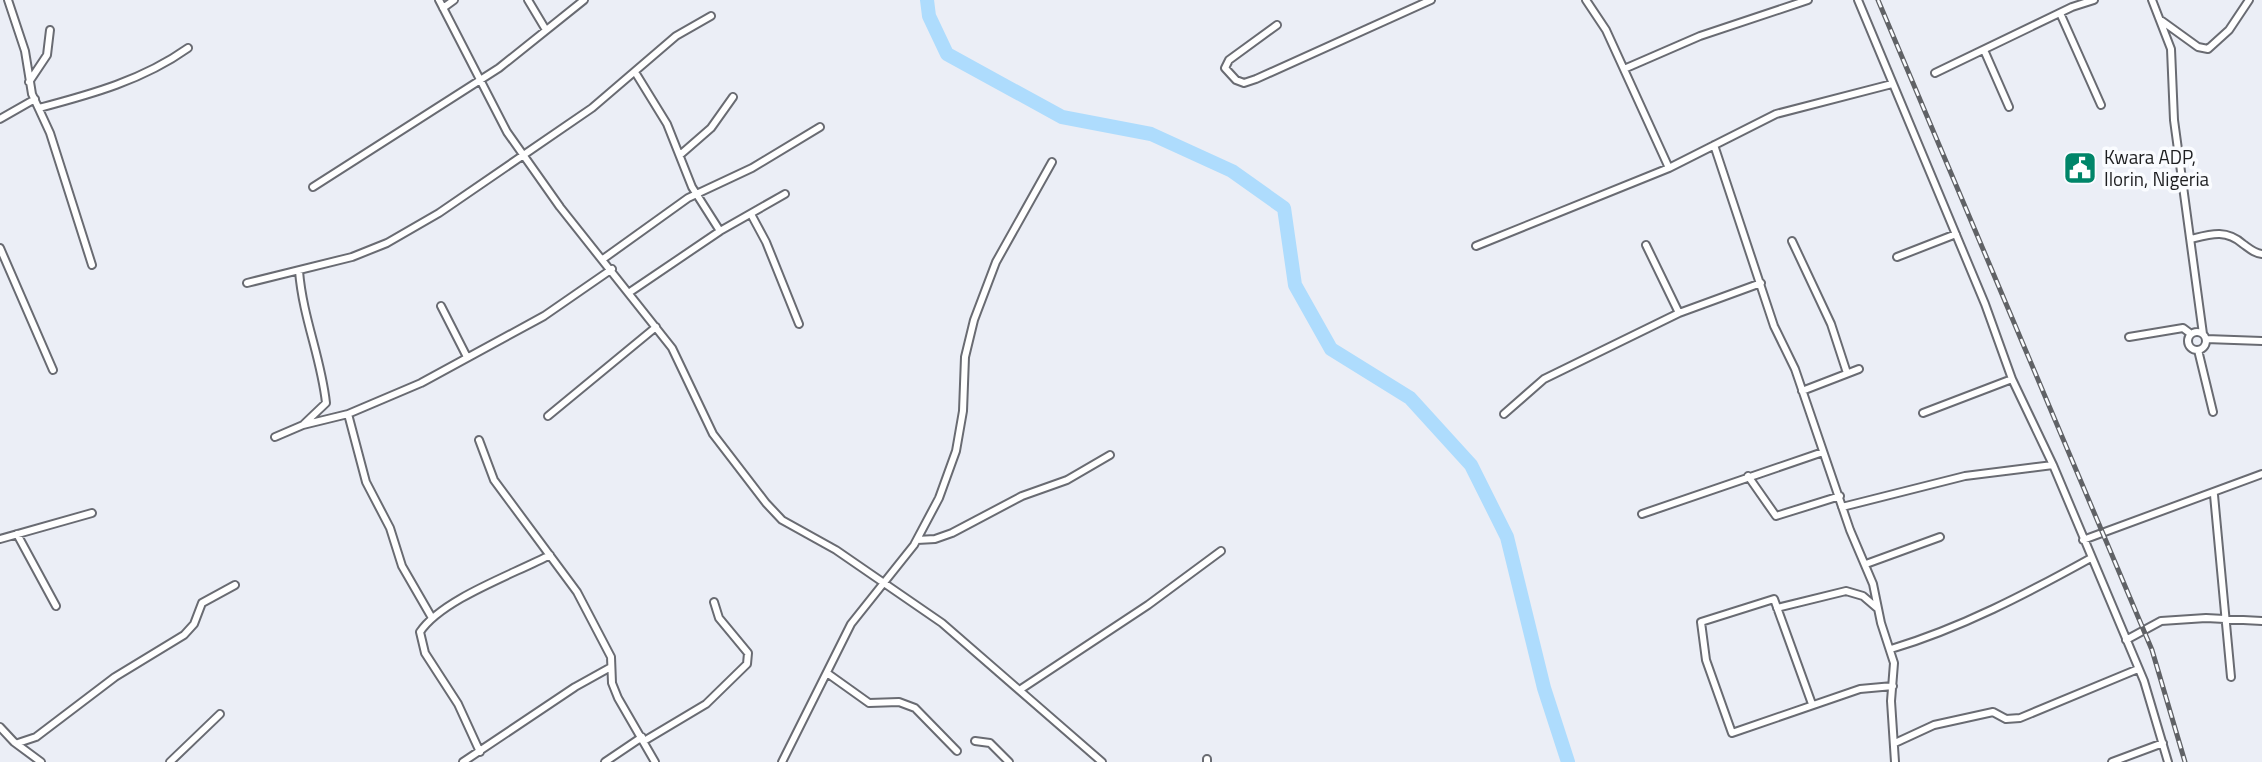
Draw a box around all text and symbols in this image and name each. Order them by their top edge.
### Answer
place label: Kwara ADP, Ilorin, Nigeria [2104,142,2210,193]
public building icon: Kwara ADP, Ilorin, Nigeria [2061,149,2099,187]

